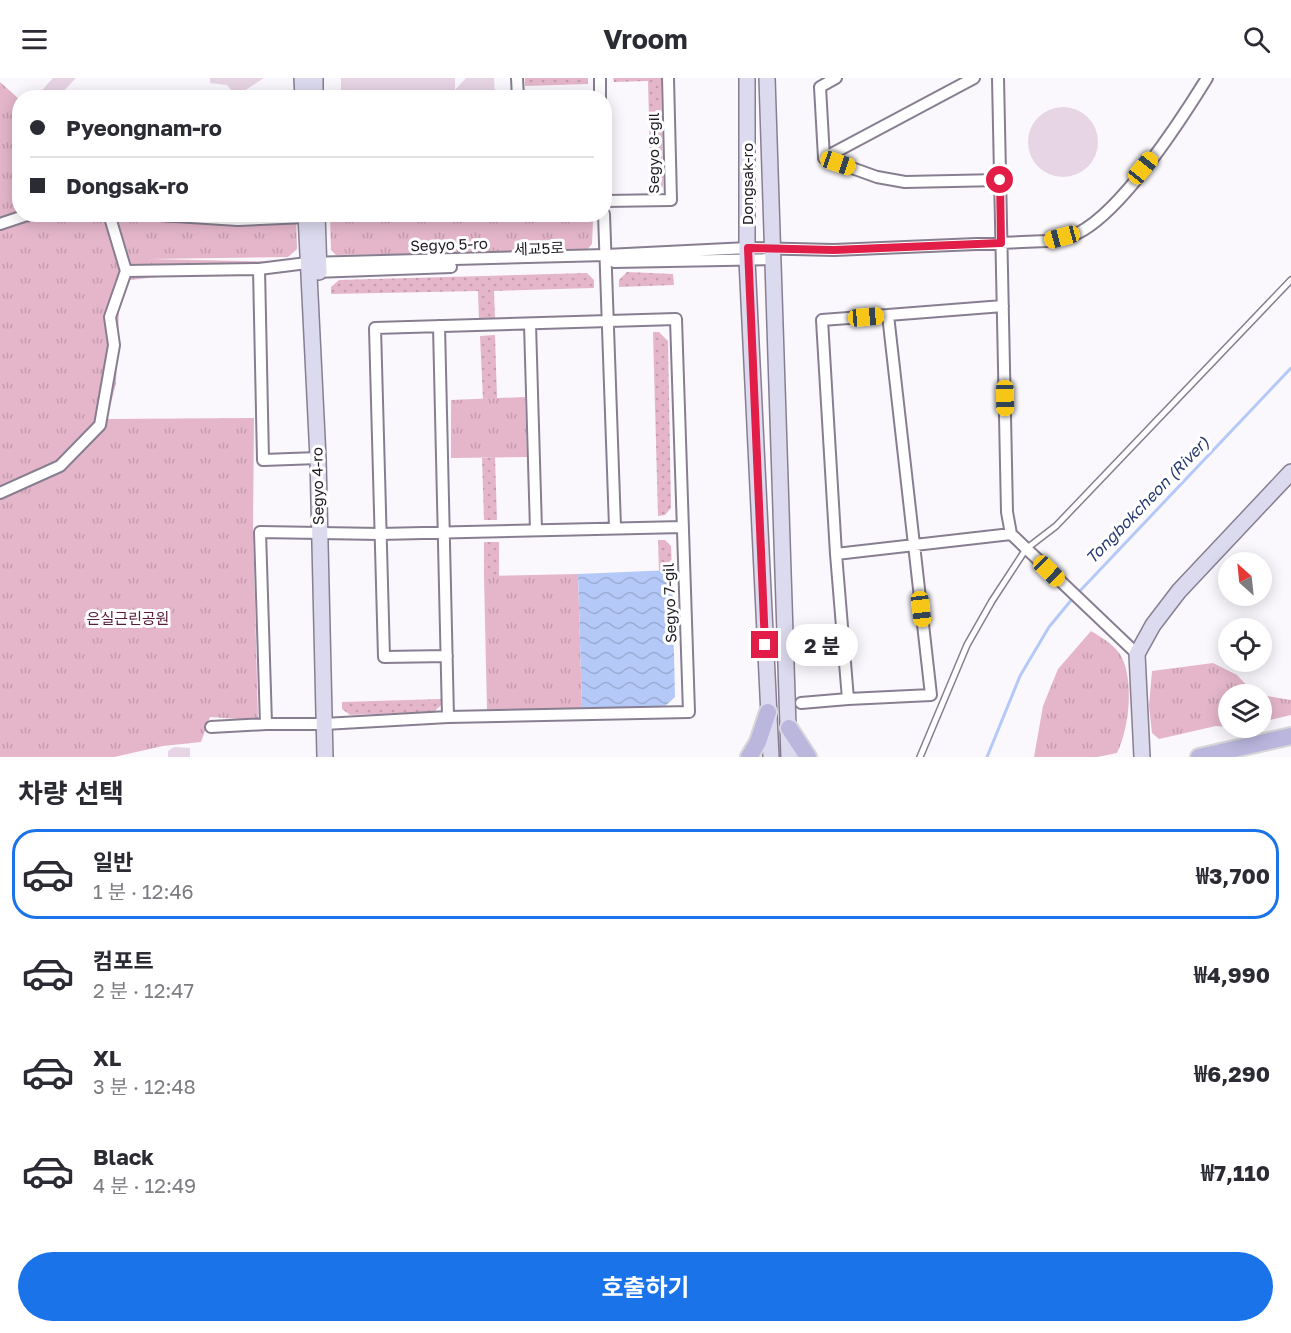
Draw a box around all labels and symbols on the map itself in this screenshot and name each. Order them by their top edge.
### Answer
street label: Segyo 8-gil [644,112,662,194]
street label: Dongsak-ro [738,143,756,225]
car [1125,148,1161,188]
car [818,149,858,177]
route start [986,166,1013,193]
car [1042,224,1082,250]
street label: Segyo 5-ro [410,234,488,254]
street label: 세교5로 [514,238,564,258]
car [847,306,885,328]
car [996,380,1014,416]
water label: Tongbokcheon (River) [1081,432,1213,568]
street label: Segyo 4-ro [307,447,327,525]
car [1030,552,1068,590]
north arrow [1218,552,1272,606]
street label: Segyo 7-gil [659,563,679,643]
car [910,590,932,628]
park label: 은실근린공원 [87,609,169,627]
callout: 2 분 [786,624,858,666]
route end [751,631,778,658]

